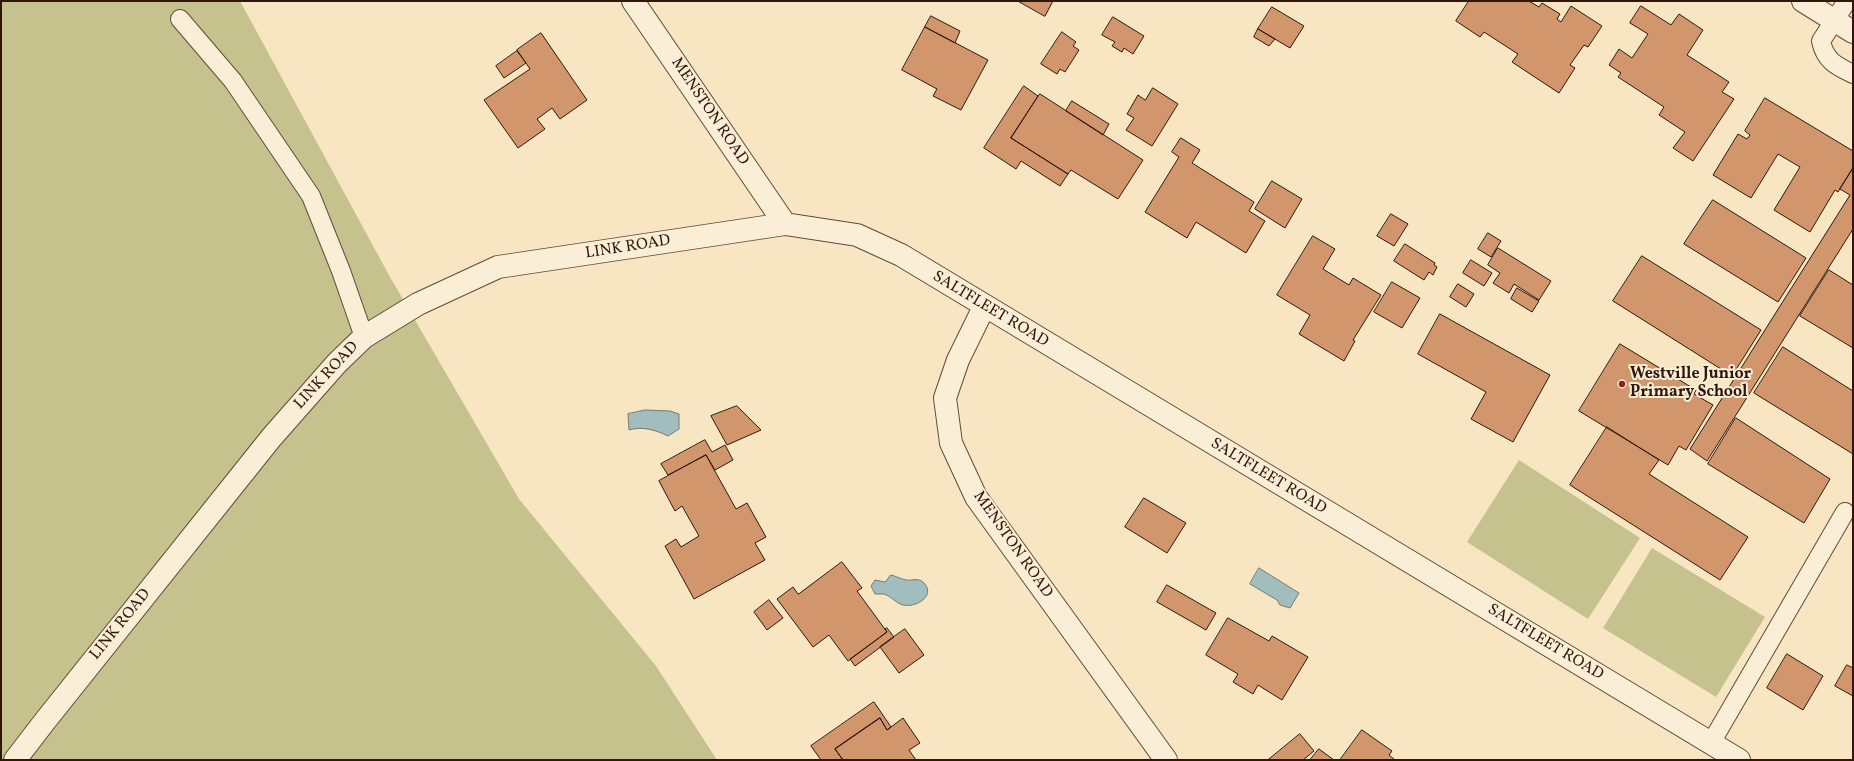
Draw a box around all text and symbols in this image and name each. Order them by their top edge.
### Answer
street label: MENSTON ROAD [666,54,752,170]
street label: LINK ROAD [584,232,672,264]
street label: SALTFLEET ROAD [928,268,1052,352]
street label: LINK ROAD [291,338,363,414]
place label: Westville Junior Primary School [1630,365,1751,403]
marker: Westville Junior Primary School [1617,379,1627,389]
street label: SALTFLEET ROAD [1206,435,1330,519]
street label: MENSTON ROAD [968,488,1056,602]
street label: LINK ROAD [87,586,155,664]
street label: SALTFLEET ROAD [1483,601,1607,685]

